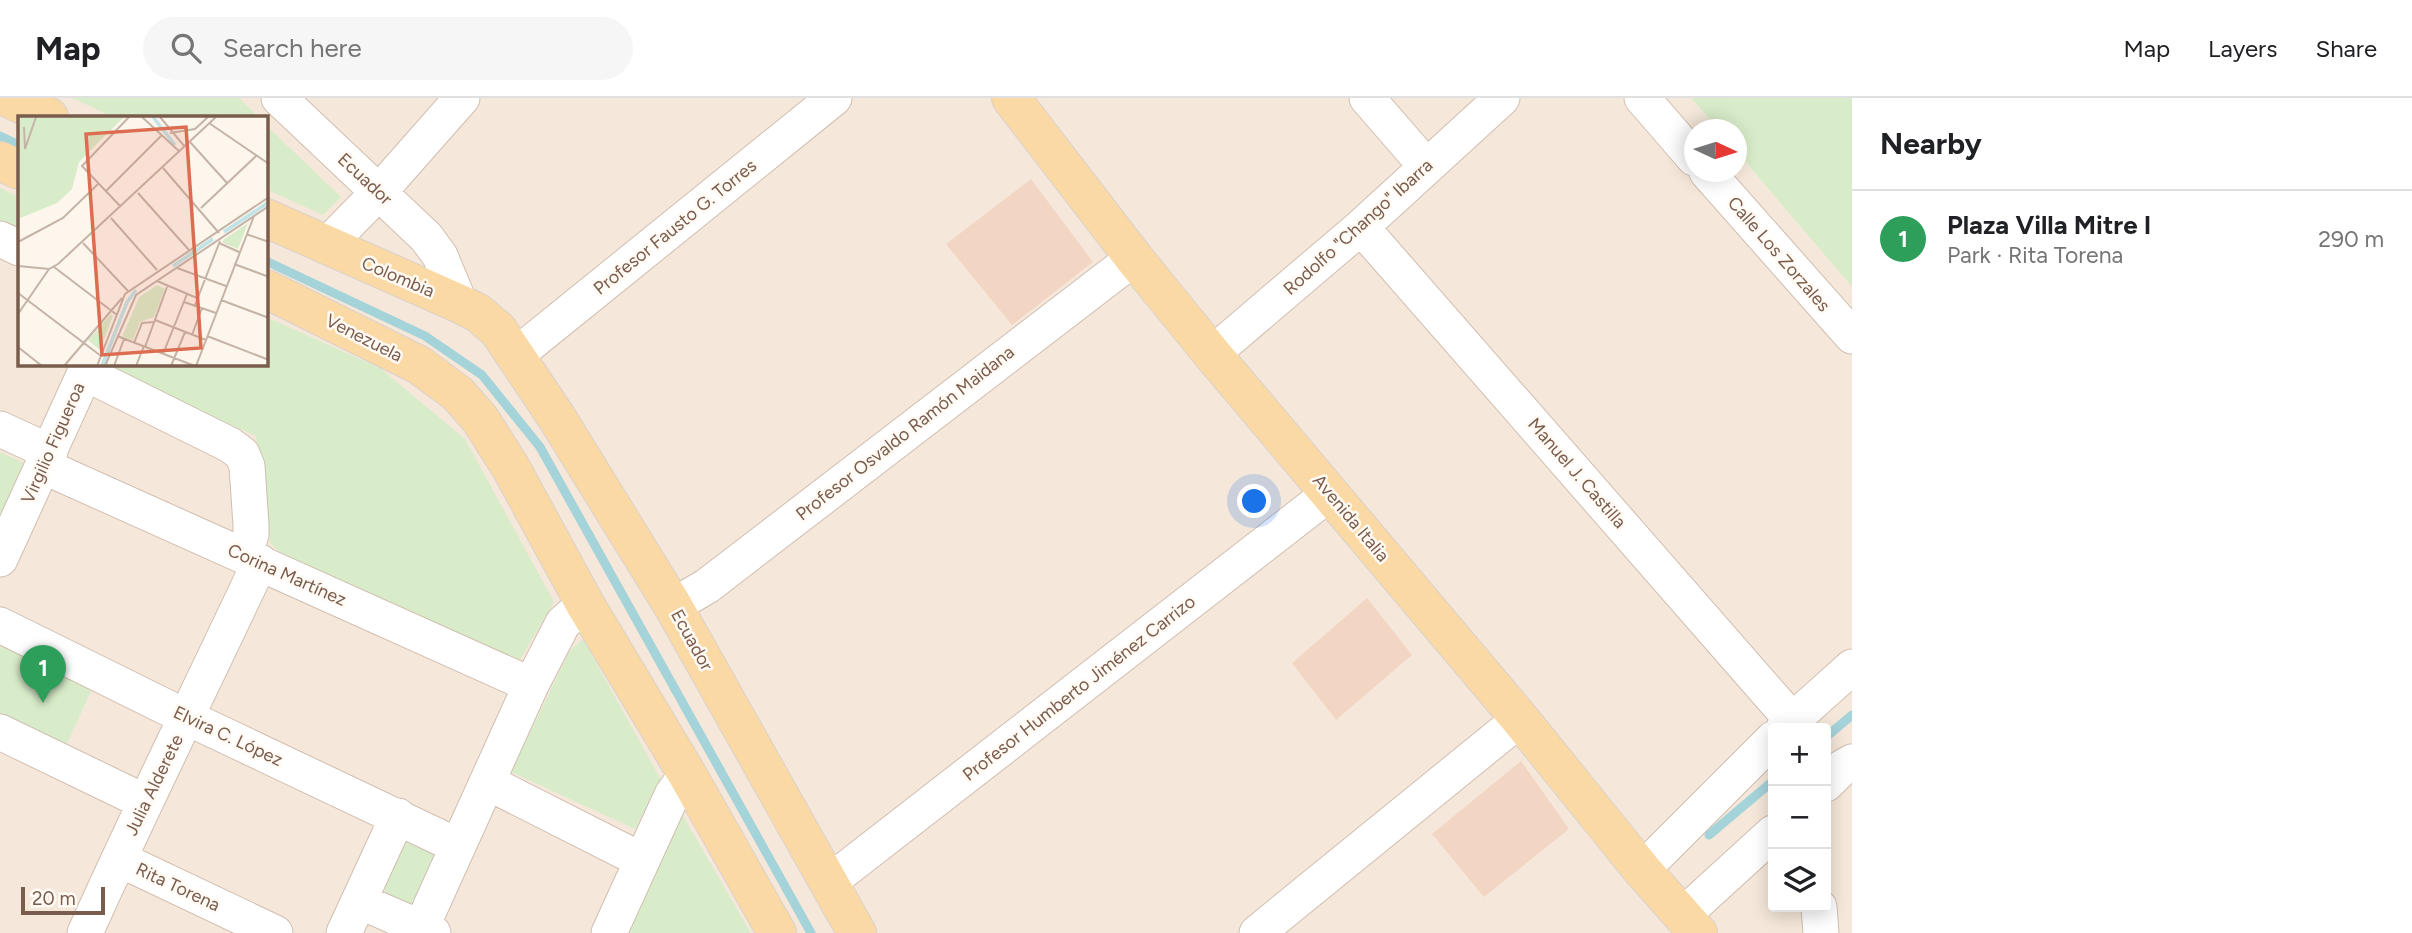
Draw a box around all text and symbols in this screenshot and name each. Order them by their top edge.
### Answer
search box [143,17,633,80]
text: Map [35,29,101,68]
icon: search [167,29,205,67]
text: Search here [223,32,362,64]
text: Map [2123,34,2170,63]
text: Layers [2208,34,2277,63]
text: Share [2315,34,2377,63]
inset map [18,116,268,366]
north arrow [1684,119,1747,182]
text: Nearby [1880,125,1982,162]
street label: Ecuador [333,148,397,210]
street label: Rodolfo "Chango" Ibarra [1279,154,1437,300]
street label: Profesor Fausto G. Torres [589,155,761,299]
street label: Calle Los Zorzales [1723,192,1835,316]
text: Plaza Villa Mitre I [1947,209,2151,241]
text: 1 [1898,225,1908,253]
text: 290 m [2318,225,2384,253]
text: Park · Rita Torena [1947,241,2123,269]
street label: Colombia [358,252,438,302]
street label: Venezuela [322,309,406,367]
street label: Profesor Osvaldo Ramón Maidana [791,341,1019,525]
street label: Virgilio Figueroa [16,379,90,507]
street label: Manuel J. Castilla [1523,413,1631,533]
street label: Avenida Italia [1308,470,1394,566]
your location [1237,484,1271,518]
street label: Corina Martínez [224,539,350,611]
street label: Profesor Humberto Jiménez Carrizo [958,590,1200,786]
street label: Ecuador [666,605,718,675]
pin: 1 [20,645,66,703]
street label: Elvira C. López [170,701,286,771]
map controls [1768,723,1831,912]
button: + [1768,723,1831,786]
street label: Julia Alderete [120,731,188,839]
button: − [1768,786,1831,849]
button: layers [1768,849,1831,912]
street label: Rita Torena [132,858,224,916]
scale bar [21,884,105,916]
text: 20 m [32,887,76,910]

